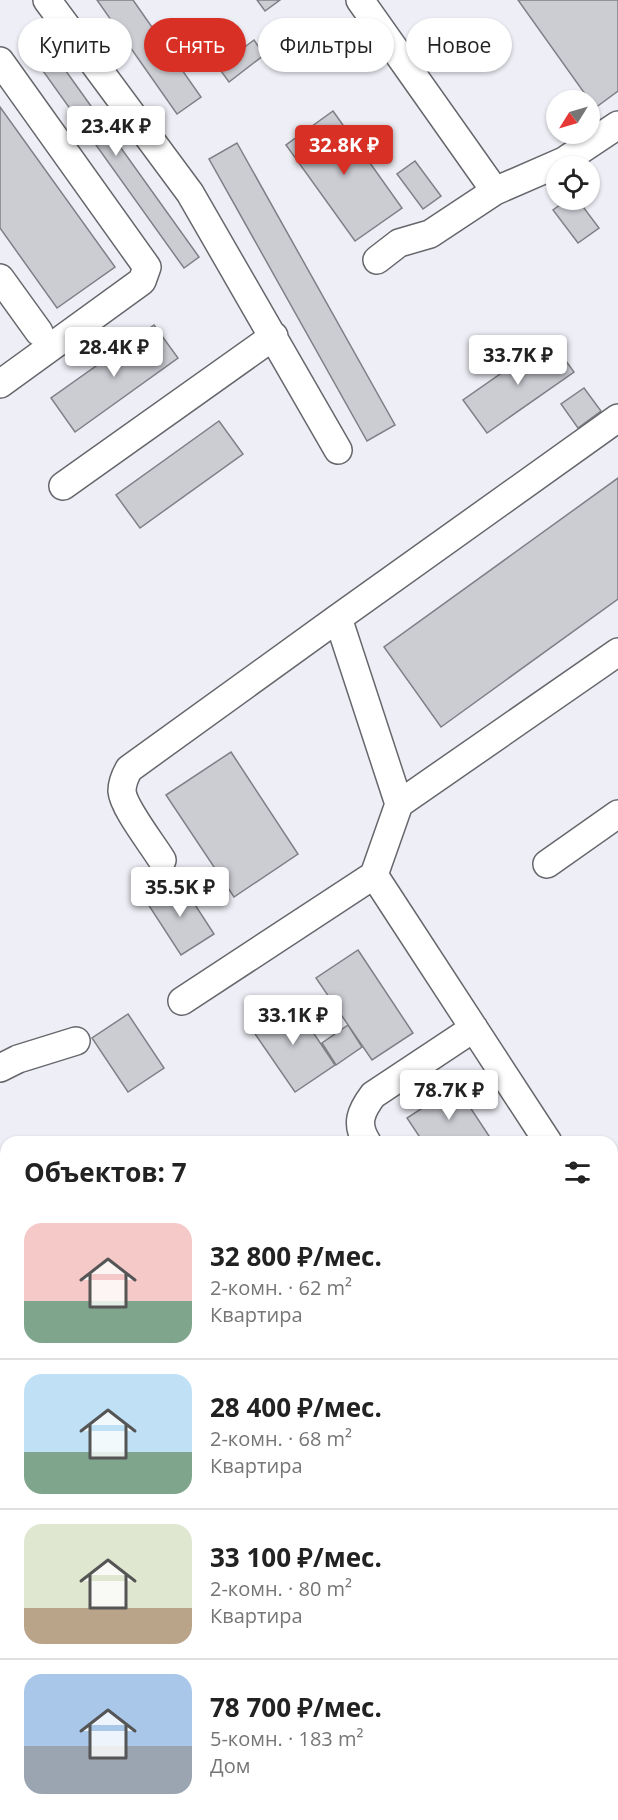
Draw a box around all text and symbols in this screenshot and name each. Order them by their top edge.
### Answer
chip: Купить [18,18,132,72]
chip: Снять [144,18,246,72]
chip: Фильтры [258,18,394,72]
chip: Новое [406,18,512,72]
north arrow [546,90,600,144]
map controls [546,90,600,210]
pin: 23.4K ₽ [61,106,171,157]
text: 23.4K ₽ [81,112,151,139]
pin: 32.8K ₽ [289,125,399,176]
text: 32.8K ₽ [309,131,379,158]
button: locate [546,156,600,210]
pin: 28.4K ₽ [59,327,169,378]
text: 28.4K ₽ [79,333,149,360]
pin: 33.7K ₽ [463,335,573,386]
text: 33.7K ₽ [483,341,553,368]
pin: 35.5K ₽ [125,867,235,918]
text: 35.5K ₽ [145,873,215,900]
pin: 33.1K ₽ [238,995,348,1046]
text: 33.1K ₽ [258,1001,328,1028]
pin: 78.7K ₽ [394,1070,504,1121]
text: 78.7K ₽ [414,1076,484,1103]
text: Объектов: 7 [24,1154,187,1190]
icon: filters [561,1156,594,1189]
text: 32 800 ₽/мес. [210,1238,382,1274]
icon: home [72,1247,144,1319]
text: 2-комн. · 62 m² [210,1274,352,1301]
text: Квартира [210,1301,303,1328]
text: 28 400 ₽/мес. [210,1389,382,1425]
icon: home [72,1398,144,1470]
text: 2-комн. · 68 m² [210,1425,352,1452]
text: Квартира [210,1452,303,1479]
text: 33 100 ₽/мес. [210,1539,382,1575]
icon: home [72,1548,144,1620]
text: 2-комн. · 80 m² [210,1575,352,1602]
text: Квартира [210,1602,303,1629]
text: 78 700 ₽/мес. [210,1689,382,1725]
icon: home [72,1698,144,1770]
text: 5-комн. · 183 m² [210,1725,363,1752]
text: Дом [210,1752,250,1779]

